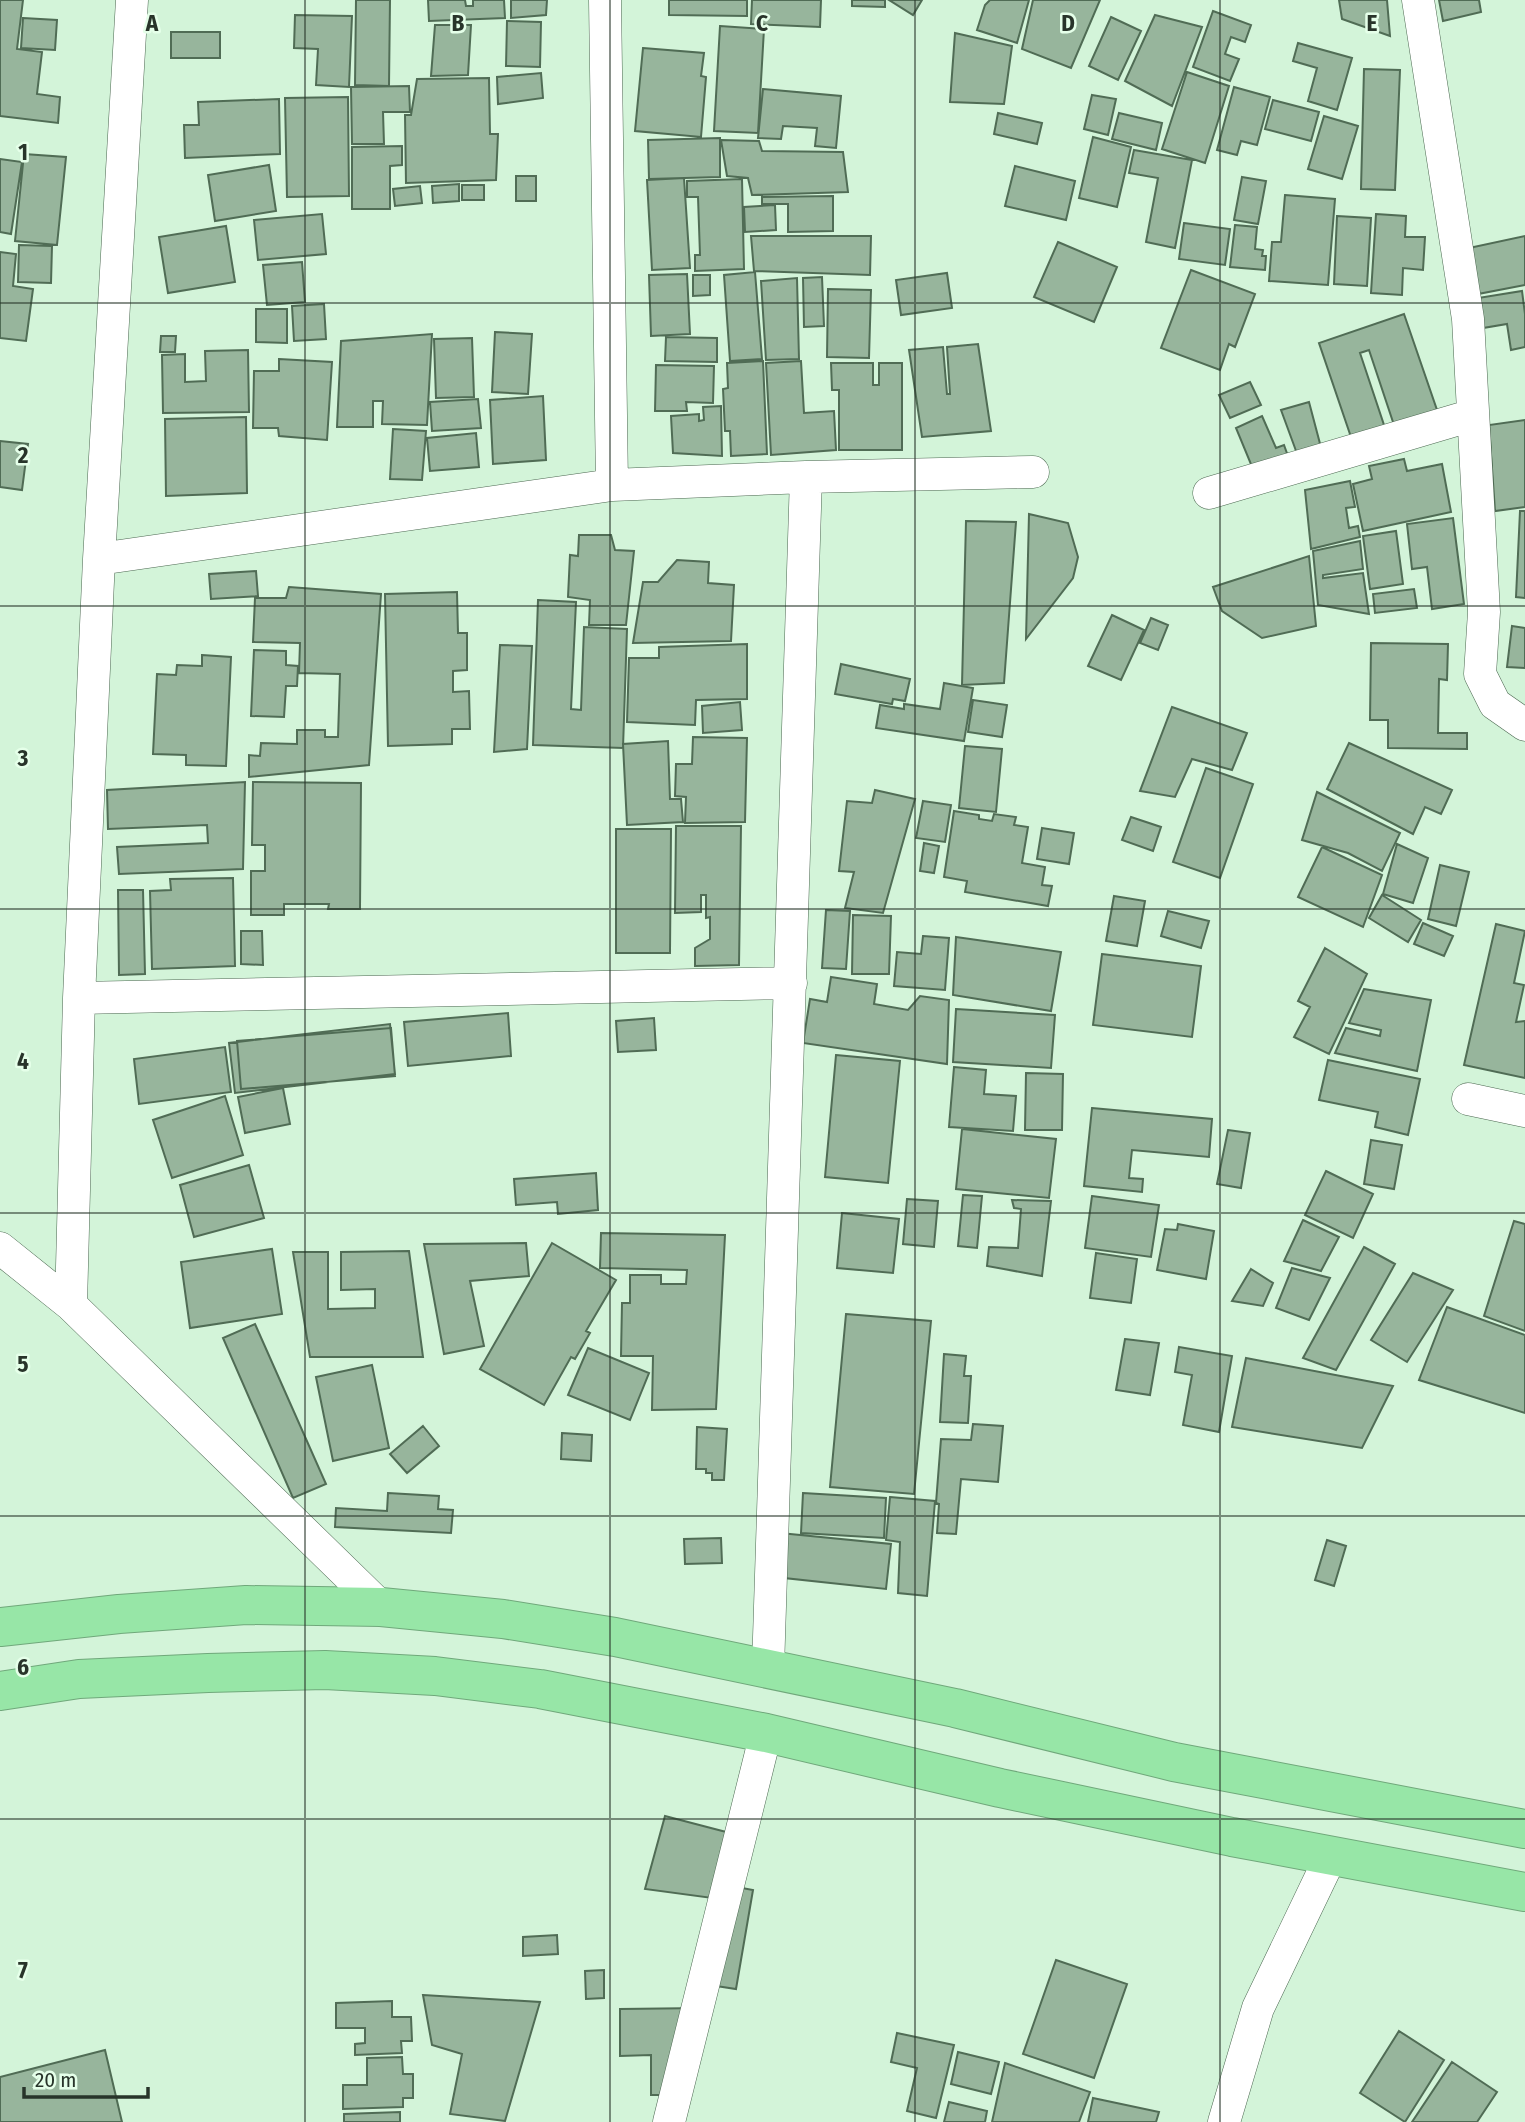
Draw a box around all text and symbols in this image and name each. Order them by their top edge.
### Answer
text: A [145,9,159,37]
text: B [452,9,465,37]
text: C [756,9,768,37]
text: D [1061,9,1075,37]
text: E [1367,9,1378,37]
text: 1 [18,138,28,166]
text: 2 [17,441,29,469]
text: 3 [17,744,29,772]
text: 4 [17,1047,29,1075]
text: 5 [17,1350,29,1378]
text: 6 [17,1653,29,1681]
text: 7 [18,1956,28,1984]
scale bar [24,2056,149,2100]
text: 20 m [35,2067,76,2093]

